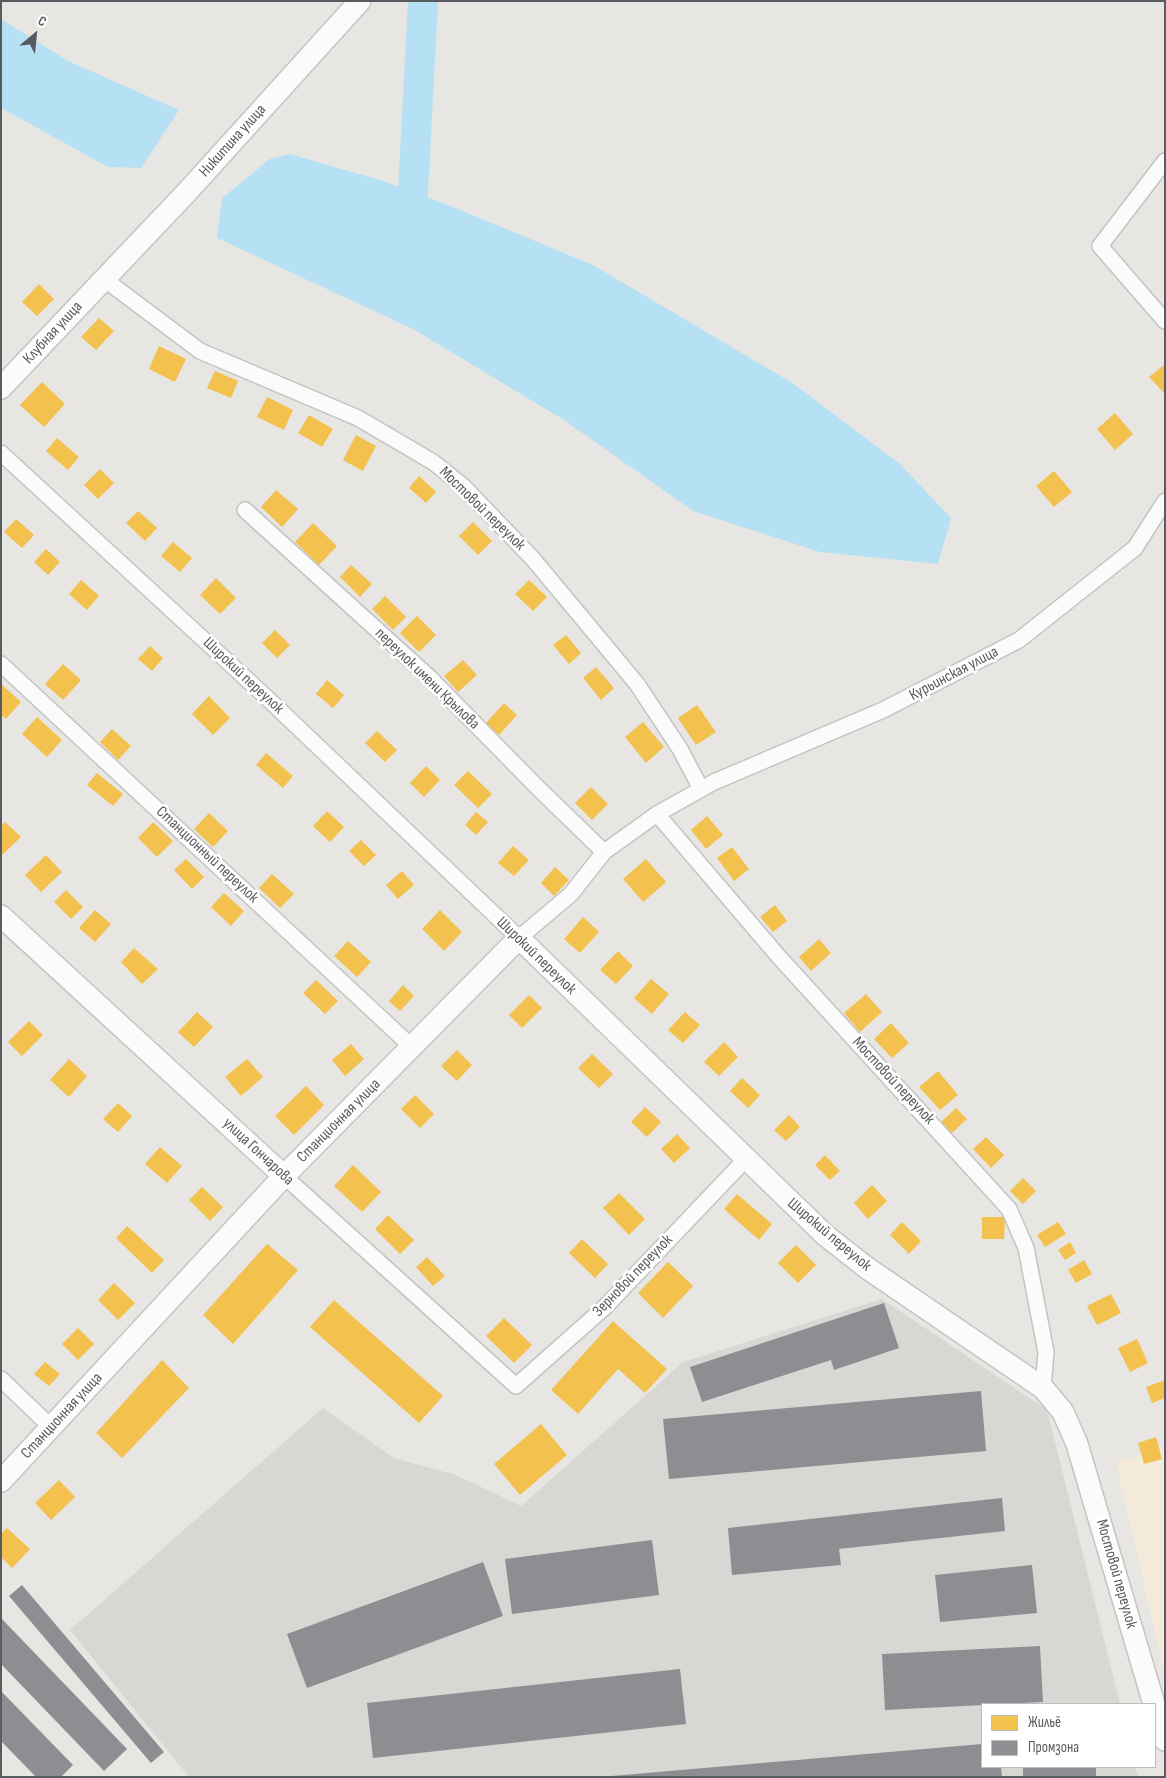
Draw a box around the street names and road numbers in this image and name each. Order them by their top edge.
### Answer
street label: Никитина улица [195,101,271,181]
street label: Клубная улица [19,298,87,368]
street label: Мостовой переулок [435,463,529,555]
street label: переулок имени Крылова [371,624,483,734]
street label: Широкий переулок [199,634,287,718]
street label: Курьинская улица [906,643,1002,705]
street label: Станционный переулок [152,802,262,908]
street label: Широкий переулок [492,913,580,999]
street label: Мостовой переулок [848,1033,938,1129]
street label: Станционная улица [293,1075,385,1167]
street label: улица Гончарова [218,1114,298,1190]
street label: Широкий переулок [783,1194,875,1276]
street label: Зерновой переулок [589,1231,677,1321]
street label: Станционная улица [17,1369,107,1463]
street label: Мостовой переулок [1091,1517,1141,1631]

